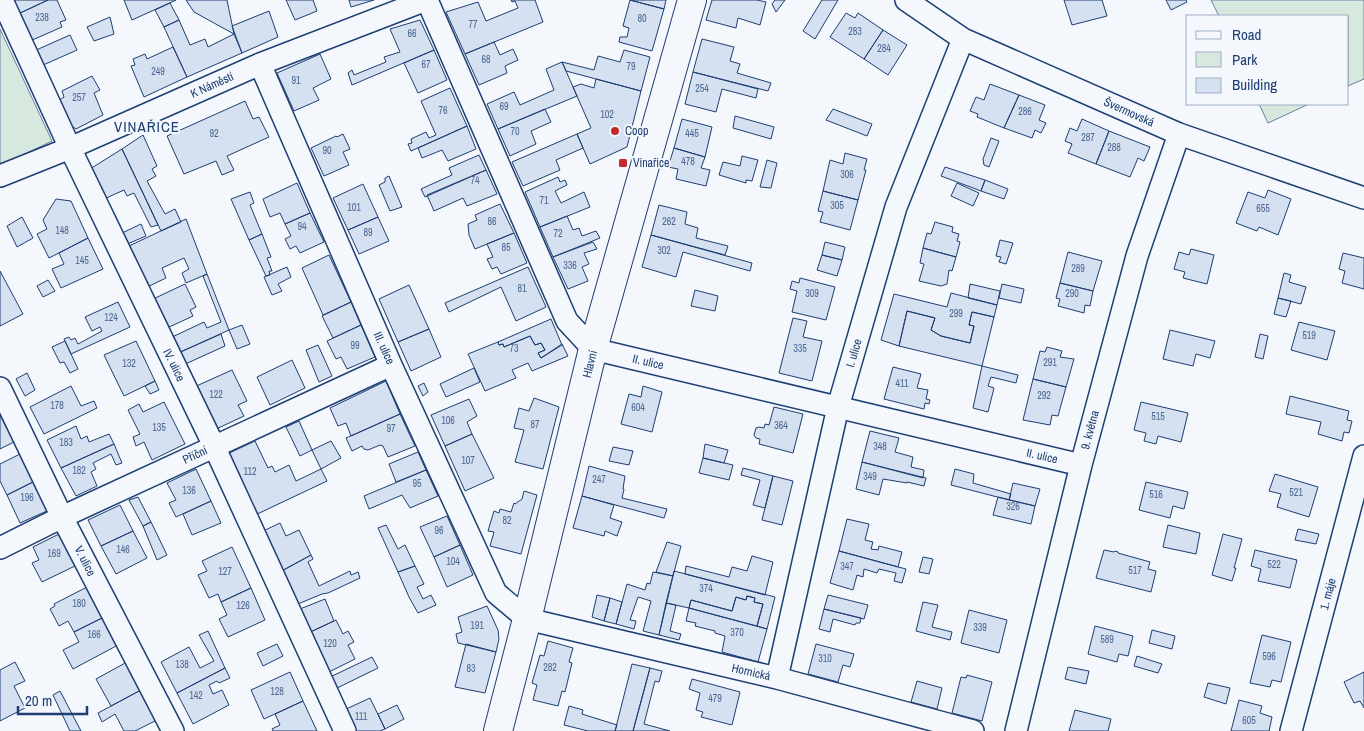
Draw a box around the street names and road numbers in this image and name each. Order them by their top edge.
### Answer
street label: K Náměstí [188,68,236,102]
street label: Švermovská [1101,94,1157,131]
street label: III. ulice [370,329,398,367]
street label: I. ulice [842,337,866,369]
street label: IV. ulice [159,346,189,384]
street label: Hlavní [579,348,601,379]
street label: II. ulice [631,351,665,373]
street label: 9. května [1077,408,1103,451]
street label: Příční [180,442,210,468]
street label: II. ulice [1025,445,1059,467]
street label: V. ulice [71,543,99,579]
street label: 1. máje [1316,576,1340,612]
street label: Hornická [730,660,772,684]

